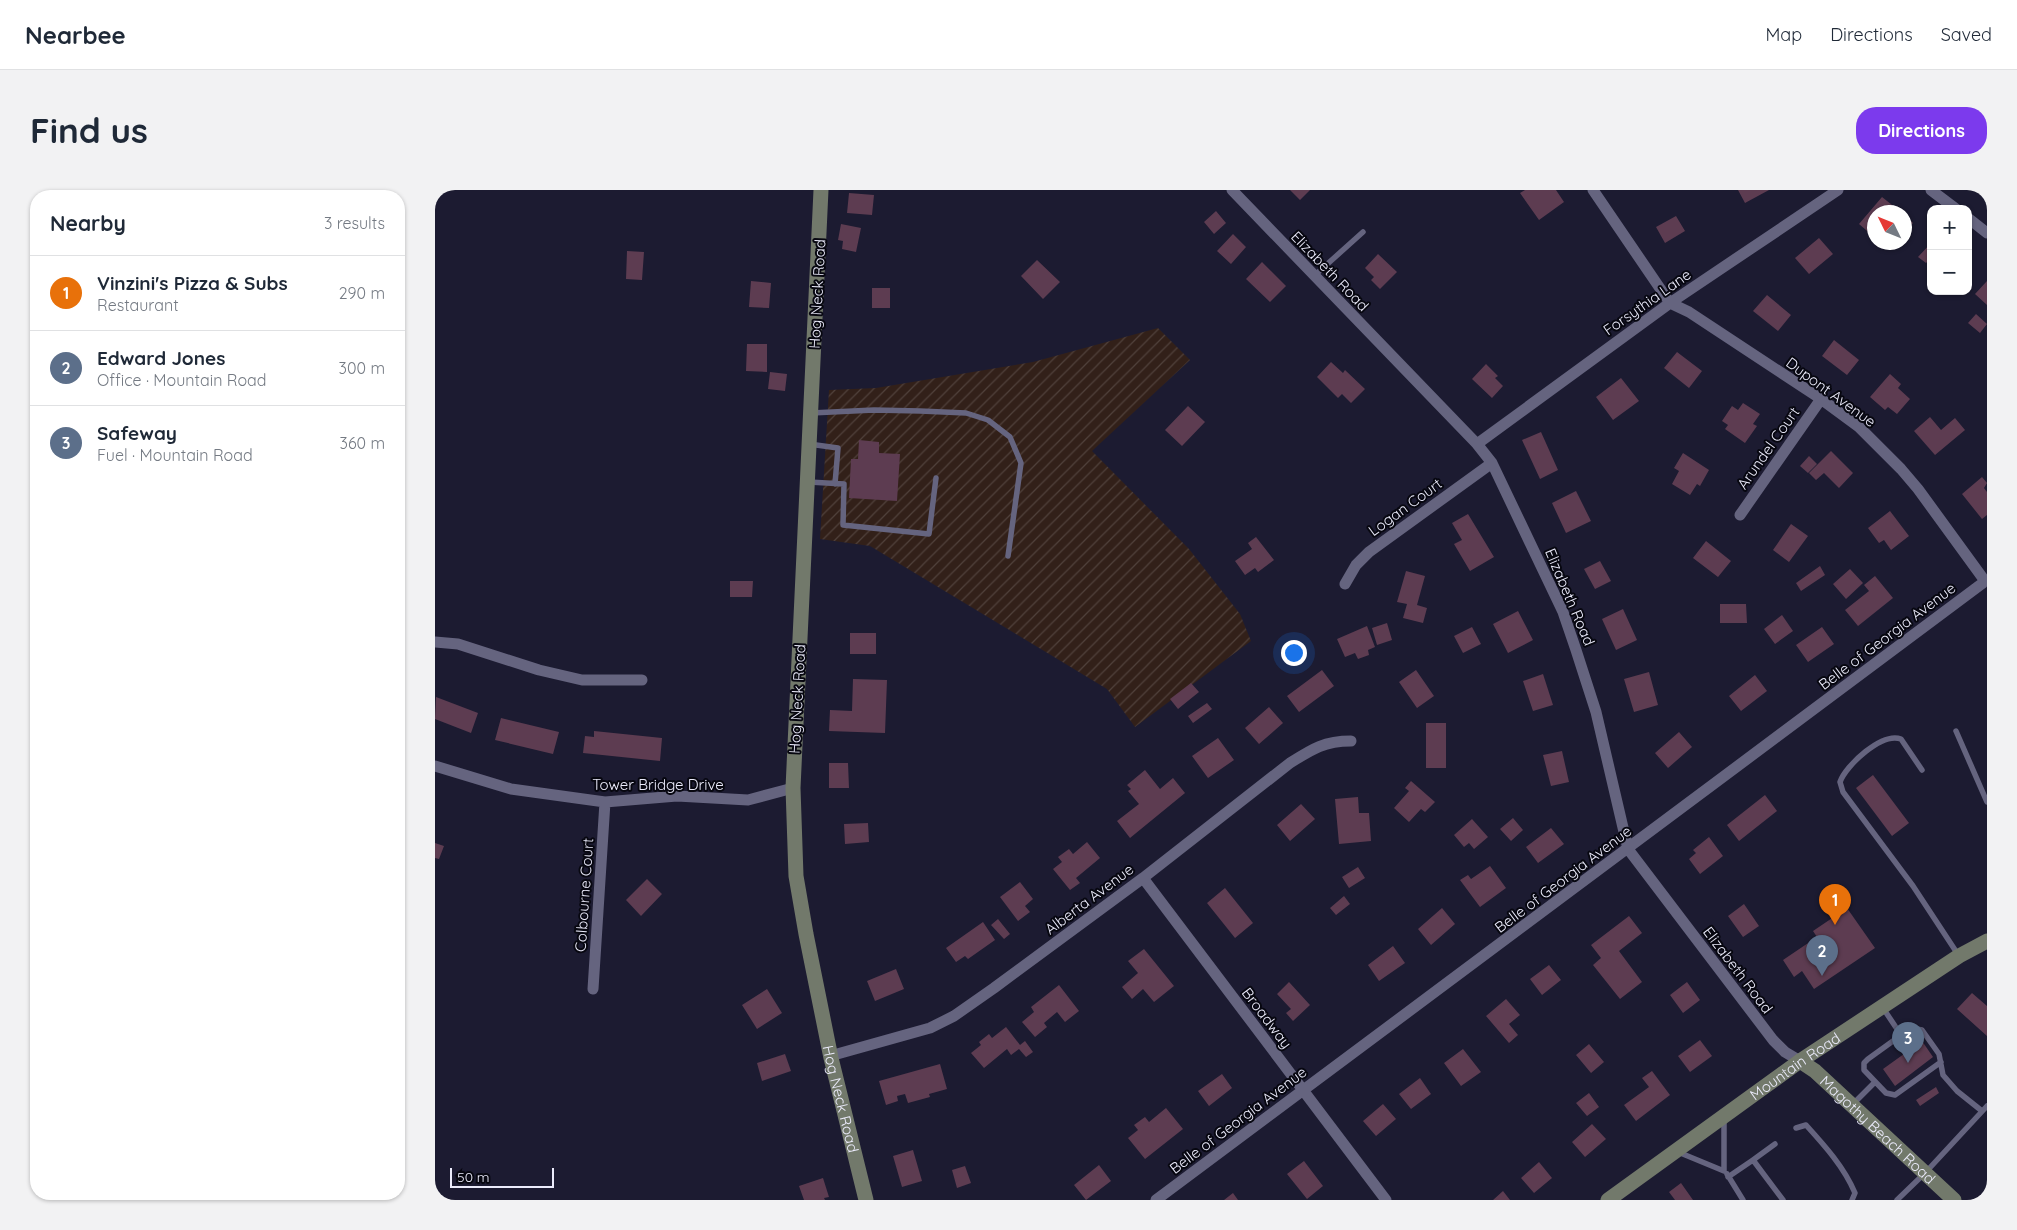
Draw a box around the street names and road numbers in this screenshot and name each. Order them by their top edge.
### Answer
street label: Elizabeth Road [1287,227,1373,315]
street label: Hog Neck Road [805,239,829,349]
street label: Forsythia Lane [1599,265,1695,339]
street label: Dupont Avenue [1782,353,1880,431]
street label: Arundel Court [1733,403,1803,493]
street label: Logan Court [1364,474,1446,540]
street label: Elizabeth Road [1541,545,1599,649]
street label: Belle of Georgia Avenue [1815,578,1959,694]
street label: Hog Neck Road [785,644,809,754]
street label: Tower Bridge Drive [592,775,724,794]
street label: Belle of Georgia Avenue [1491,821,1635,937]
street label: Colbourne Court [571,837,597,953]
street label: Alberta Avenue [1041,859,1137,939]
street label: Elizabeth Road [1699,923,1777,1017]
street label: Broadway [1238,984,1296,1052]
street label: Mountain Road [1746,1028,1844,1104]
street label: Hog Neck Road [819,1043,863,1154]
street label: Belle of Georgia Avenue [1166,1062,1310,1178]
street label: Magothy Beach Road [1816,1071,1940,1188]

